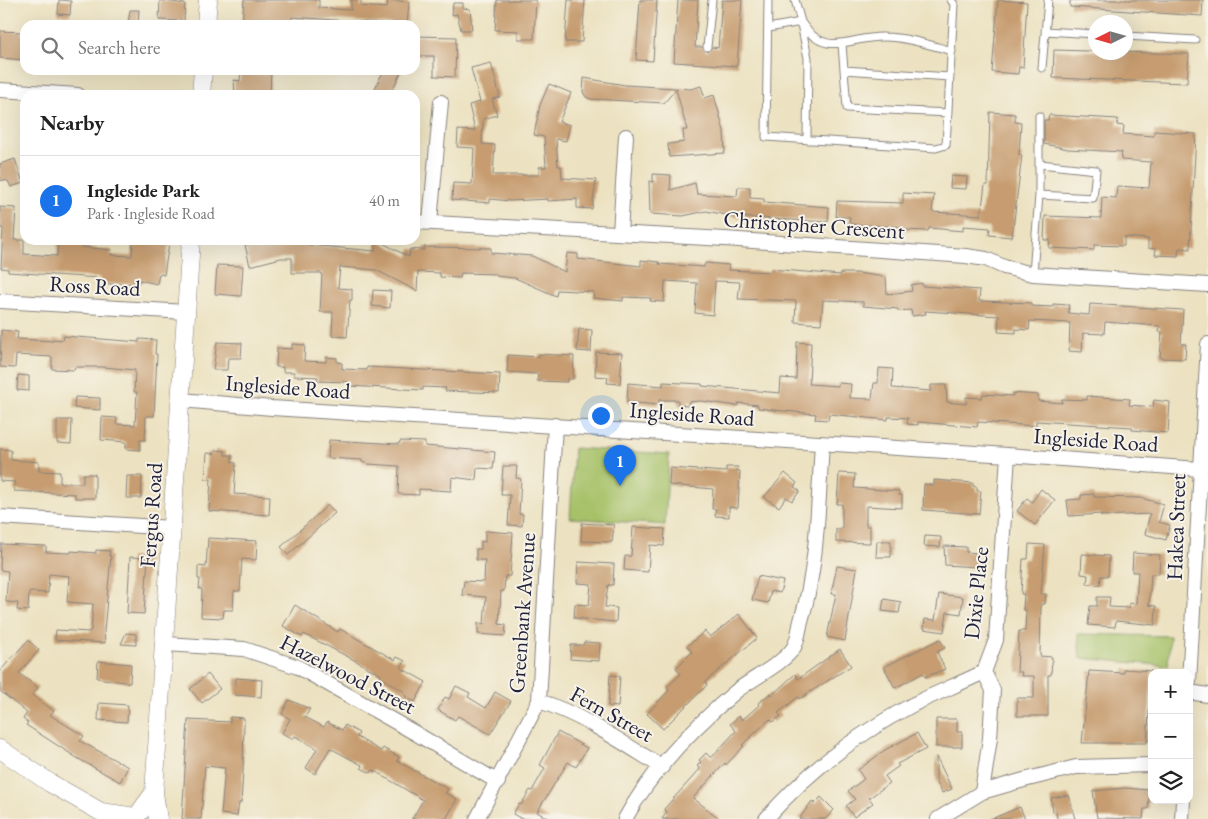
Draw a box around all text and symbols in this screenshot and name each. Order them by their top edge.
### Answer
north arrow [1088,15,1133,60]
search box [20,20,420,75]
icon: search [38,34,66,62]
text: Search here [78,35,160,60]
text: Nearby [40,109,104,136]
text: Ingleside Park [87,178,200,203]
text: 1 [52,190,60,211]
text: 40 m [369,190,400,211]
text: Park · Ingleside Road [87,203,215,224]
street label: Christopher Crescent [722,204,906,246]
street label: Ross Road [49,269,142,303]
street label: Ingleside Road [225,368,352,406]
street label: Ingleside Road [629,395,756,433]
your location [588,403,614,429]
street label: Ingleside Road [1033,421,1160,459]
pin: 1 [604,445,636,486]
street label: Fergus Road [133,461,169,569]
street label: Hakea Street [1160,473,1192,581]
street label: Greenbank Avenue [502,531,542,694]
street label: Dixie Place [957,545,995,641]
street label: Hazelwood Street [275,627,421,721]
map controls [1148,669,1193,804]
button: + [1148,669,1193,714]
street label: Fern Street [565,679,659,749]
button: − [1148,714,1193,759]
button: layers [1148,759,1193,804]

